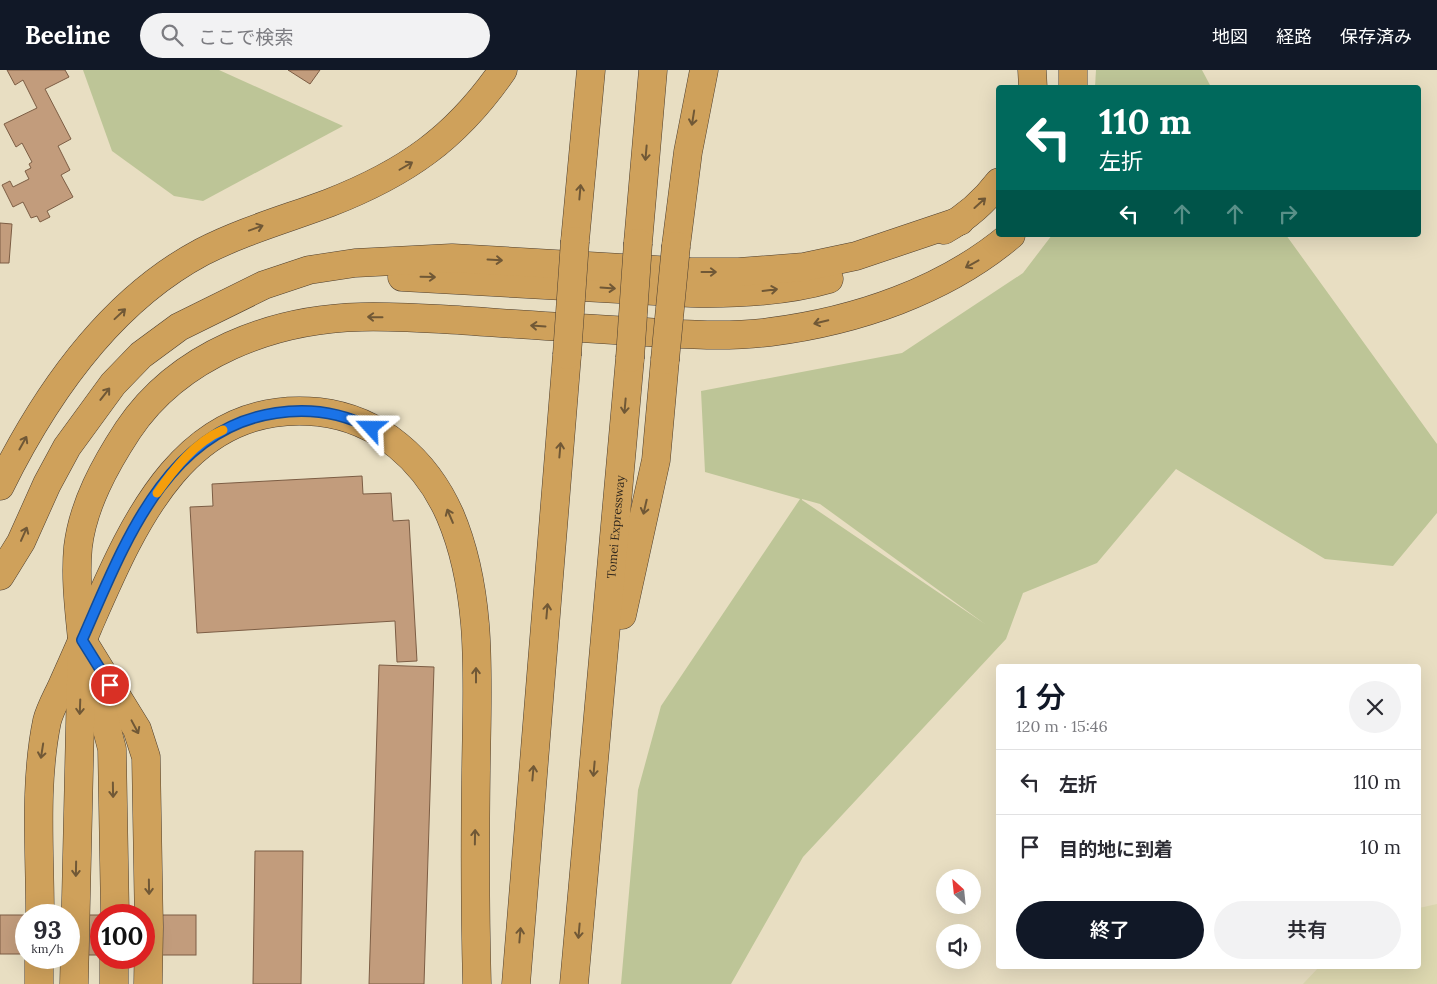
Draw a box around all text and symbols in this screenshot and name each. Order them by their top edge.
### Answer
search box [140,13,490,58]
text: Beeline [25,20,110,51]
icon: search [158,21,186,49]
text: ここで検索 [198,25,293,49]
text: 地図 [1212,25,1248,48]
text: 経路 [1276,25,1312,48]
text: 保存済み [1340,25,1412,48]
text: 110 m [1099,99,1191,144]
icon: left [1016,105,1081,170]
one-way arrow [688,109,698,125]
one-way arrow [641,145,651,161]
text: 左折 [1099,147,1143,175]
one-way arrow [399,161,414,171]
one-way arrow [575,185,585,201]
one-way arrow [974,197,987,209]
icon: left [1115,200,1143,228]
icon: ahead [1168,200,1196,228]
icon: ahead [1221,200,1249,228]
icon: right [1274,200,1302,228]
one-way arrow [248,223,264,232]
one-way arrow [486,256,502,265]
one-way arrow [965,260,980,269]
one-way arrow [701,267,717,277]
one-way arrow [420,272,436,282]
one-way arrow [600,283,616,293]
one-way arrow [762,285,778,295]
one-way arrow [114,308,127,320]
one-way arrow [368,312,384,322]
one-way arrow [814,318,830,327]
one-way arrow [530,321,546,330]
one-way arrow [100,388,111,401]
one-way arrow [621,398,630,414]
position arrow [344,401,396,453]
one-way arrow [18,437,28,451]
one-way arrow [555,442,564,458]
street label: Tomei Expressway [603,474,627,579]
one-way arrow [640,499,650,515]
one-way arrow [444,509,454,524]
one-way arrow [20,527,30,542]
one-way arrow [542,604,551,620]
pin [89,664,131,706]
one-way arrow [471,667,481,684]
icon: arrive [96,671,124,699]
text: 1 分 [1016,678,1066,716]
button: close [1349,681,1401,733]
one-way arrow [75,698,84,714]
text: 120 m · 15:46 [1016,716,1108,736]
one-way arrow [131,719,140,734]
one-way arrow [37,743,47,759]
one-way arrow [589,761,598,777]
one-way arrow [529,766,538,782]
icon: left [1016,768,1044,796]
text: 110 m [1353,770,1401,794]
text: 左折 [1059,772,1097,796]
one-way arrow [108,782,118,798]
one-way arrow [471,830,480,846]
icon: arrive [1016,833,1044,861]
text: 10 m [1360,835,1401,859]
text: 目的地に到着 [1059,837,1173,861]
one-way arrow [71,860,81,877]
north arrow [936,869,981,914]
map controls [936,869,981,969]
one-way arrow [144,879,153,895]
button: 終了 [1016,901,1204,959]
button: 共有 [1214,901,1401,959]
speed limit sign: 100 [90,904,155,969]
text: 93 [33,914,62,946]
one-way arrow [574,923,584,939]
button: sound [936,924,981,969]
one-way arrow [515,928,525,944]
text: km/h [31,941,64,956]

